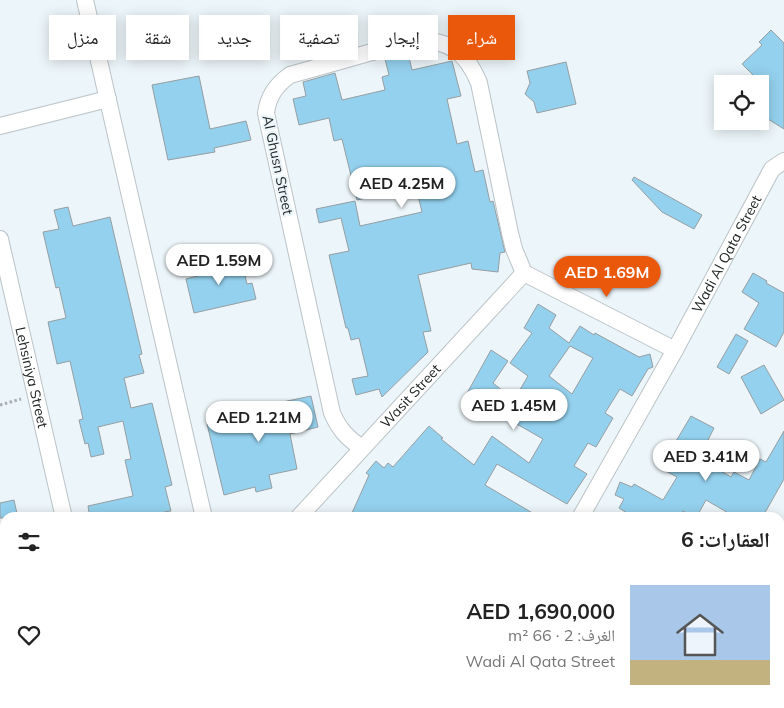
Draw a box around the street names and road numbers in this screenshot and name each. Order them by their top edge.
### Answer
street label: Al Ghusn Street [259,114,297,217]
street label: Wadi Al Qata Street [688,192,765,316]
street label: Lehsiniya Street [11,325,52,430]
street label: Wasit Street [377,360,445,432]

